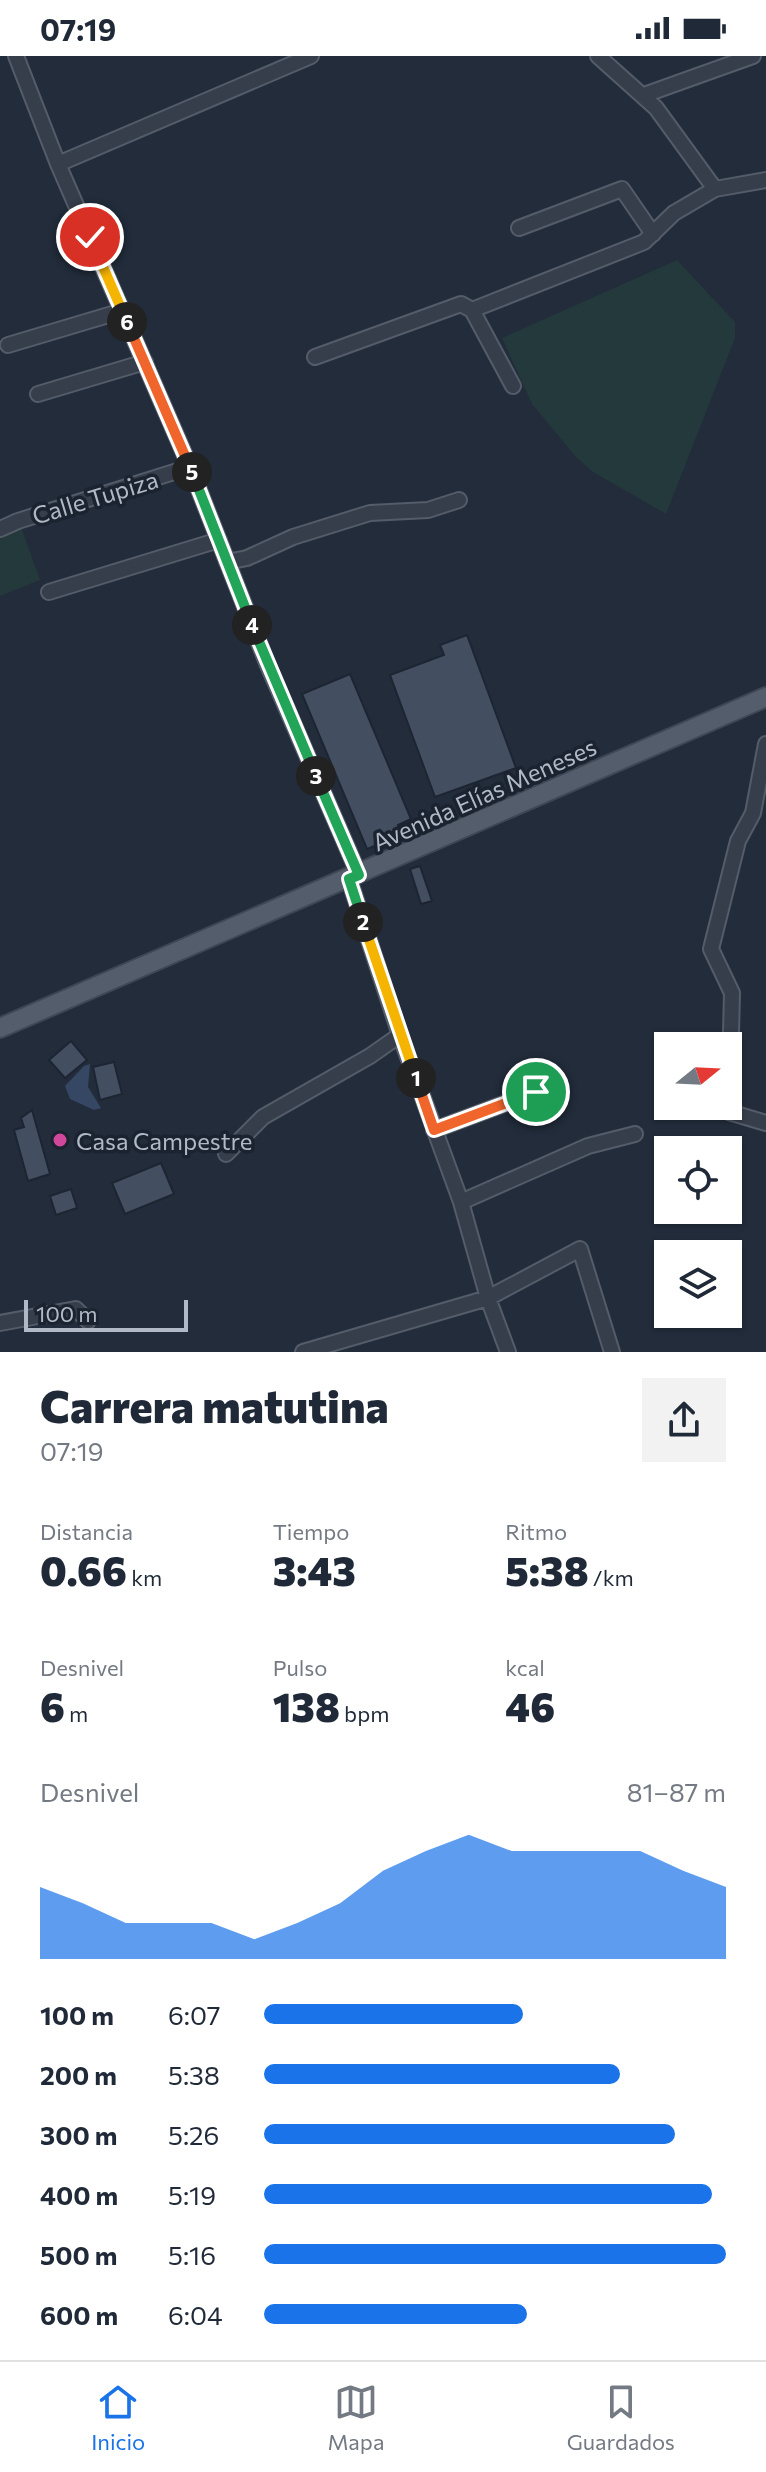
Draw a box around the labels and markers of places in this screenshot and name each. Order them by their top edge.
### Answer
pin [56,203,124,271]
pin: 6 [107,302,147,342]
pin: 5 [172,452,212,492]
pin: 4 [232,605,272,645]
pin: 3 [296,756,336,796]
pin: 2 [343,902,383,942]
pin: 1 [396,1058,436,1098]
pin [502,1058,570,1126]
place label: Casa Campestre [76,1126,252,1155]
marker: Casa Campestre [51,1131,69,1149]

